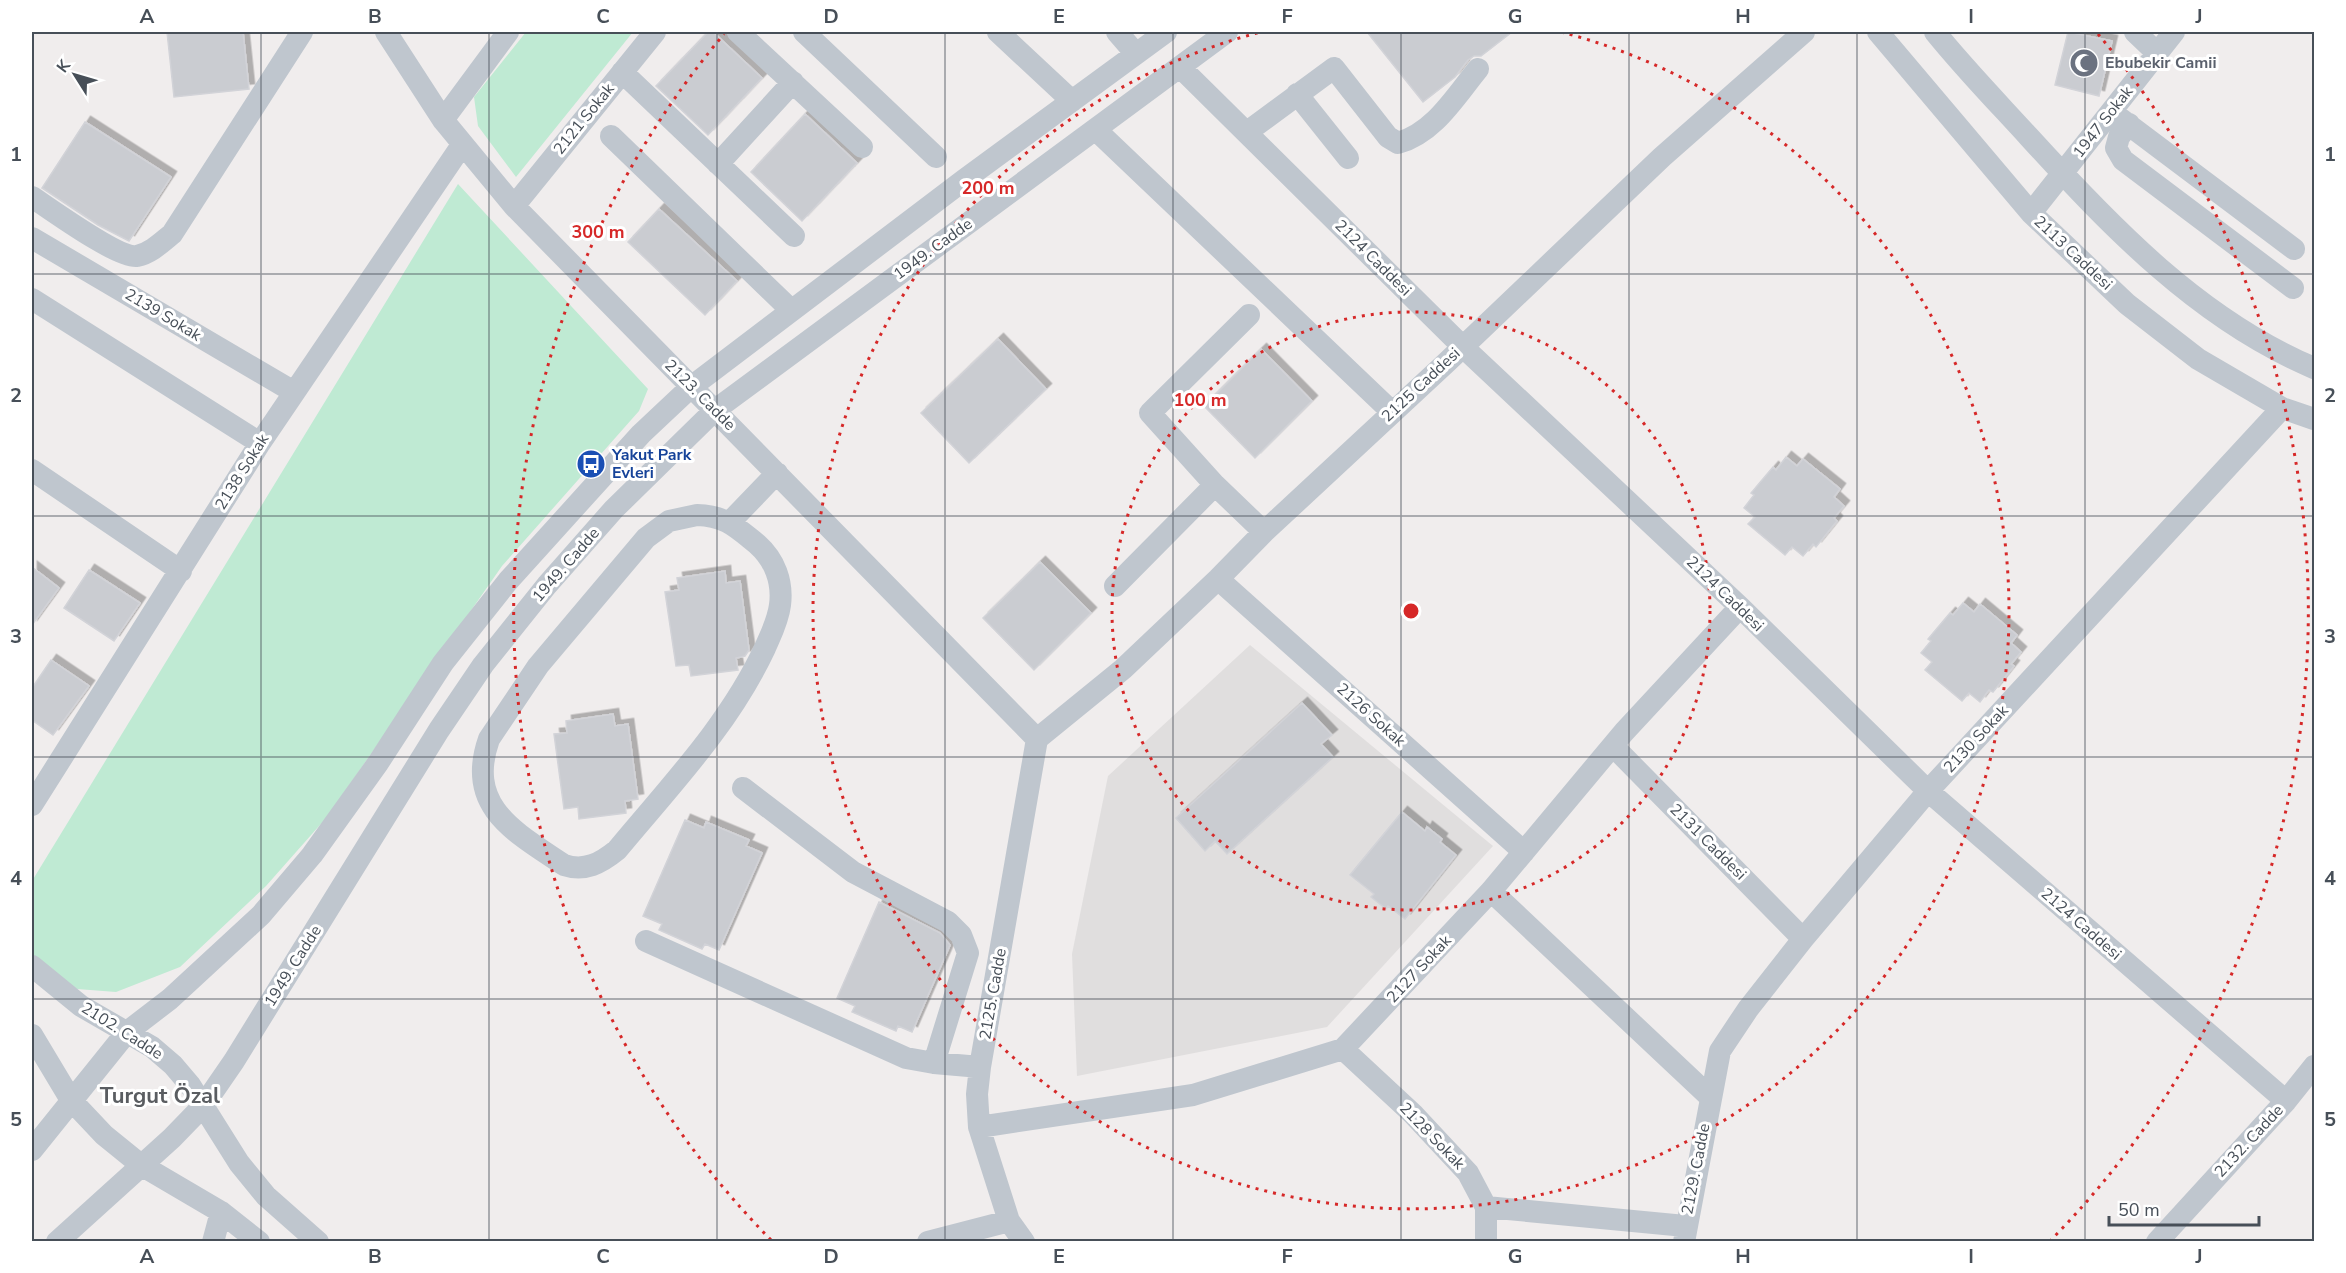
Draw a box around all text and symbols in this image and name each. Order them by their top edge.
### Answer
text: A [140,3,155,30]
text: B [368,3,382,30]
text: C [596,3,610,30]
text: D [823,3,839,30]
text: E [1053,3,1065,30]
text: F [1281,3,1293,30]
text: G [1508,3,1522,30]
text: H [1735,3,1751,30]
text: I [1968,3,1974,30]
text: J [2194,3,2203,30]
north arrow [45,45,105,105]
mosque icon: Ebubekir Camii [2068,47,2100,79]
place label: Ebubekir Camii [2105,52,2216,74]
text: K [52,55,77,77]
street label: 2121 Sokak [548,78,620,159]
street label: 1947 Sokak [2068,81,2139,163]
text: 1 [10,141,22,168]
text: 1 [2324,141,2336,168]
text: 200 m [961,176,1015,200]
street label: 2113 Caddesi [2029,211,2117,295]
street label: 1949. Cadde [889,213,977,285]
street label: 2124 Caddesi [1330,215,1416,301]
text: 300 m [571,220,625,244]
street label: 2139 Sokak [121,284,206,347]
street label: 2125 Caddesi [1377,343,1465,427]
street label: 2123. Cadde [660,355,740,435]
text: 2 [10,382,22,409]
text: 2 [2324,382,2336,409]
text: 100 m [1173,388,1227,412]
street label: 2138 Sokak [210,429,275,514]
place label: Yakut Park Evleri [611,444,692,484]
bus stop icon: Yakut Park Evleri [575,448,607,480]
street label: 1949. Cadde [527,523,605,607]
street label: 2124 Caddesi [1681,551,1769,637]
centre of rings [1401,601,1421,621]
text: 3 [10,623,22,650]
text: 3 [2324,623,2336,650]
street label: 2126 Sokak [1332,678,1411,752]
street label: 2130 Sokak [1939,699,2014,778]
street label: 2131 Caddesi [1665,799,1751,885]
text: 4 [10,865,22,892]
text: 4 [2324,865,2336,892]
street label: 2124 Caddesi [2036,883,2126,965]
street label: 1949. Cadde [259,921,327,1011]
street label: 2127 Sokak [1382,929,1457,1008]
street label: 2125. Cadde [974,947,1012,1041]
street label: 2102. Cadde [77,997,167,1065]
district label: Turgut Özal [100,1081,220,1111]
street label: 2128 Sokak [1394,1098,1470,1175]
street label: 2132. Cadde [2209,1100,2289,1182]
text: 5 [10,1106,22,1133]
text: 5 [2324,1106,2336,1133]
street label: 2129. Cadde [1676,1122,1716,1216]
scale bar [2109,1189,2259,1227]
text: 50 m [2118,1198,2160,1222]
text: A [140,1243,155,1270]
text: B [368,1243,382,1270]
text: C [596,1243,610,1270]
text: D [823,1243,839,1270]
text: E [1053,1243,1065,1270]
text: F [1281,1243,1293,1270]
text: G [1508,1243,1522,1270]
text: H [1735,1243,1751,1270]
text: I [1968,1243,1974,1270]
text: J [2194,1243,2203,1270]

